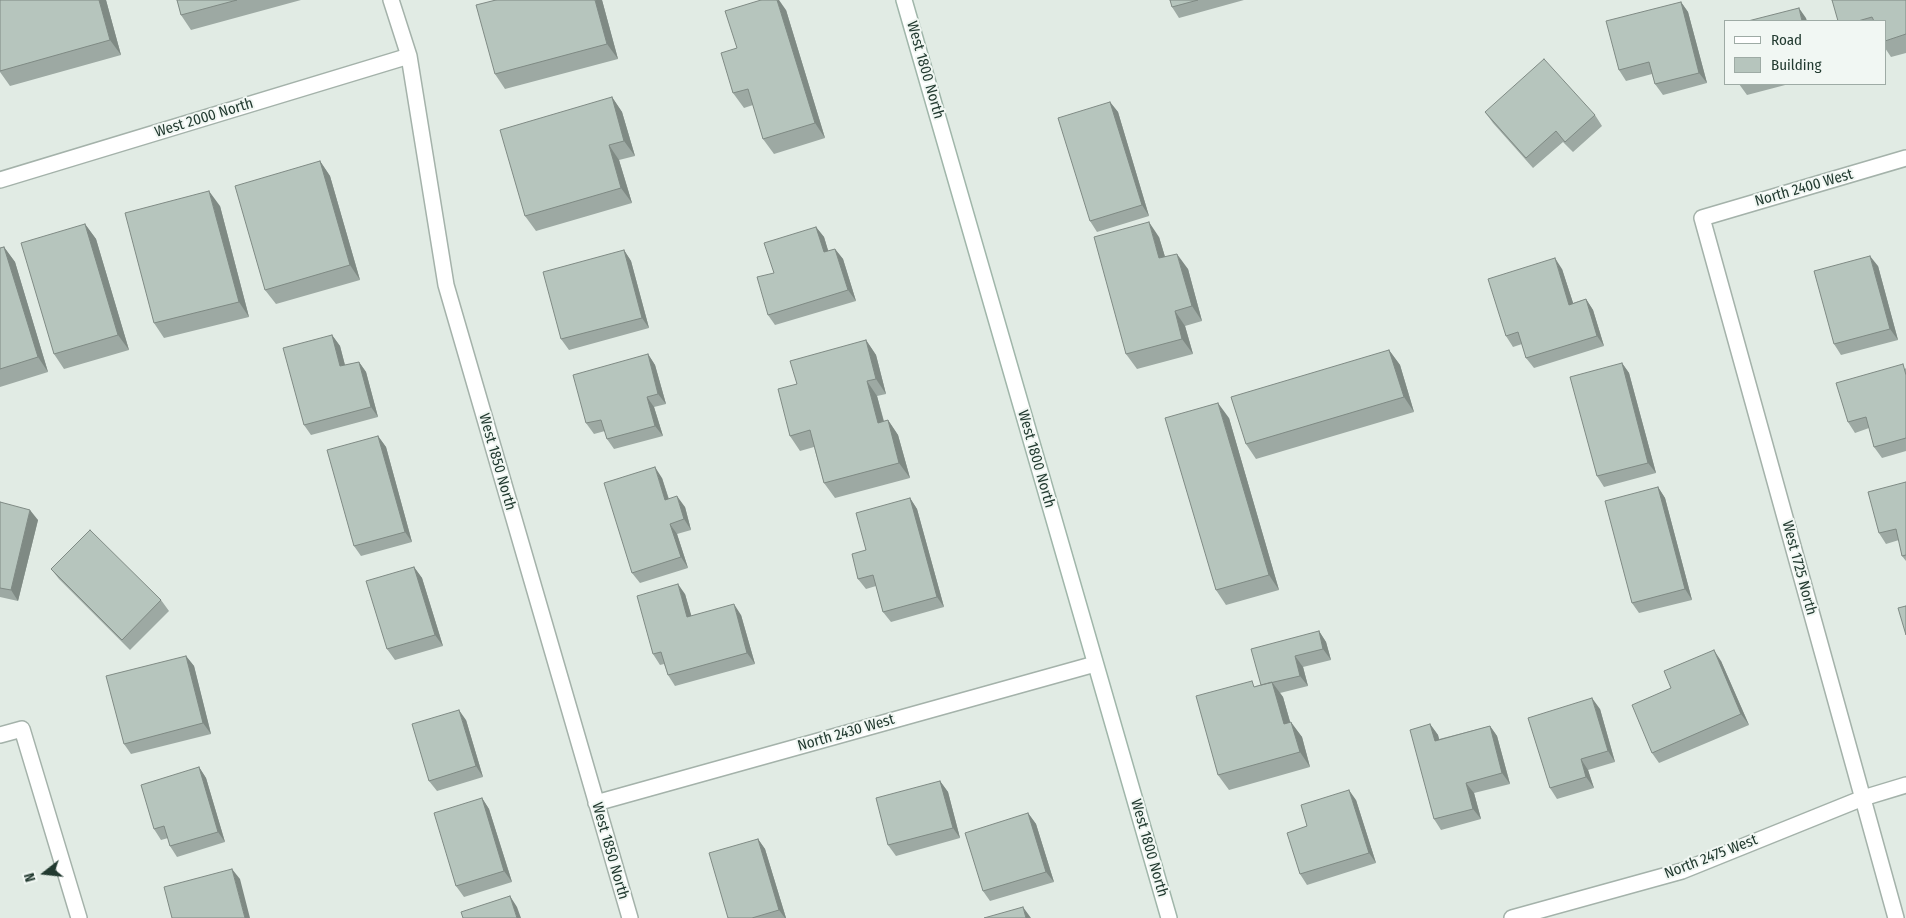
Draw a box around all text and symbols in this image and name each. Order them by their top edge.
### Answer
street label: West 1800 North [902,19,948,121]
legend [1724,20,1886,85]
text: Road [1771,31,1802,49]
text: Building [1771,56,1822,74]
street label: West 2000 North [153,94,255,142]
street label: North 2400 West [1753,165,1855,211]
street label: West 1800 North [1013,408,1059,510]
street label: West 1850 North [475,411,519,513]
street label: West 1725 North [1778,519,1820,617]
street label: North 2430 West [796,711,896,755]
street label: West 1800 North [1126,797,1172,899]
street label: West 1850 North [588,800,632,902]
street label: North 2475 West [1662,831,1760,883]
north arrow [20,848,70,898]
text: N [21,871,39,884]

